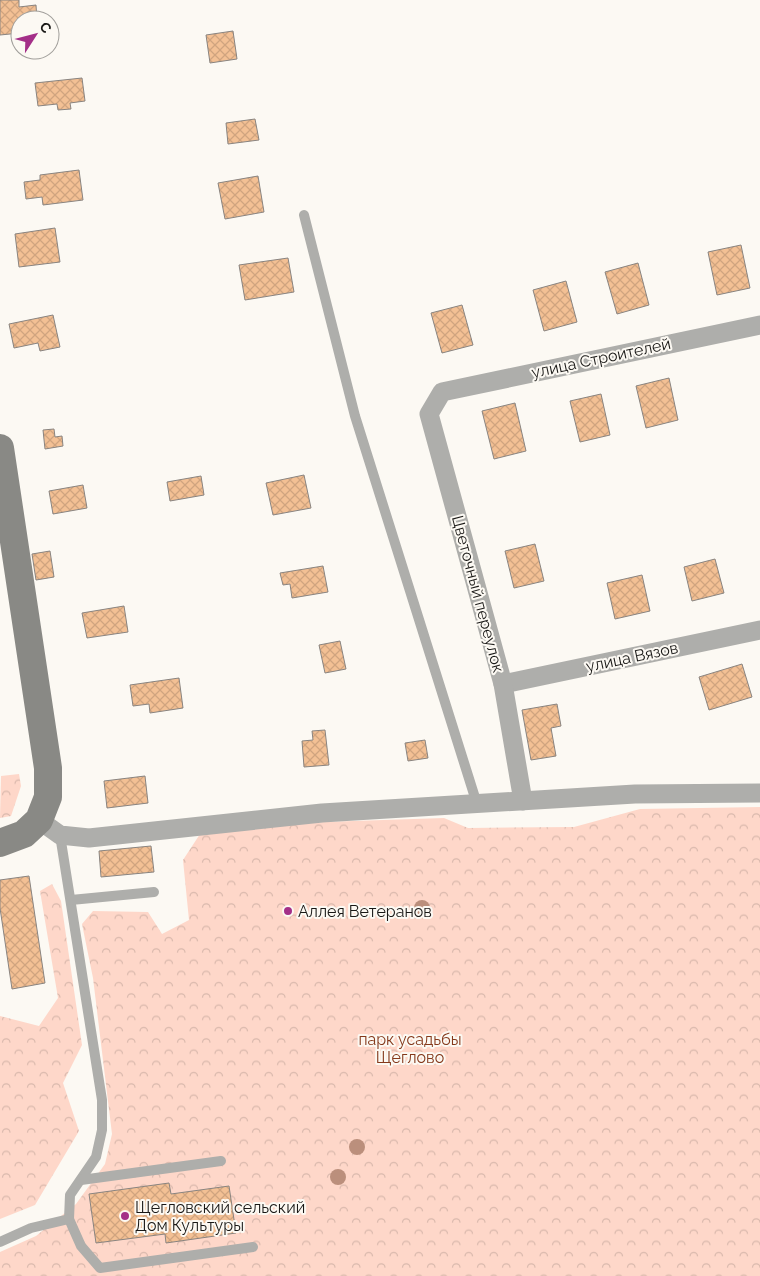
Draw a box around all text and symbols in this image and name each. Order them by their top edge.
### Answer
north arrow [10,10,60,60]
text: С [36,19,55,36]
street label: улица Строителей [530,334,672,382]
street label: Цветочный переулок [448,513,508,675]
street label: улица Вязов [584,638,680,676]
place label: Аллея Ветеранов [298,902,432,921]
marker: Аллея Ветеранов [282,905,294,917]
park label: парк усадьбы Щеглово [358,1030,462,1067]
place label: Щегловский сельский Дом Культуры [135,1198,305,1235]
marker: Щегловский сельский Дом Культуры [119,1210,131,1222]

